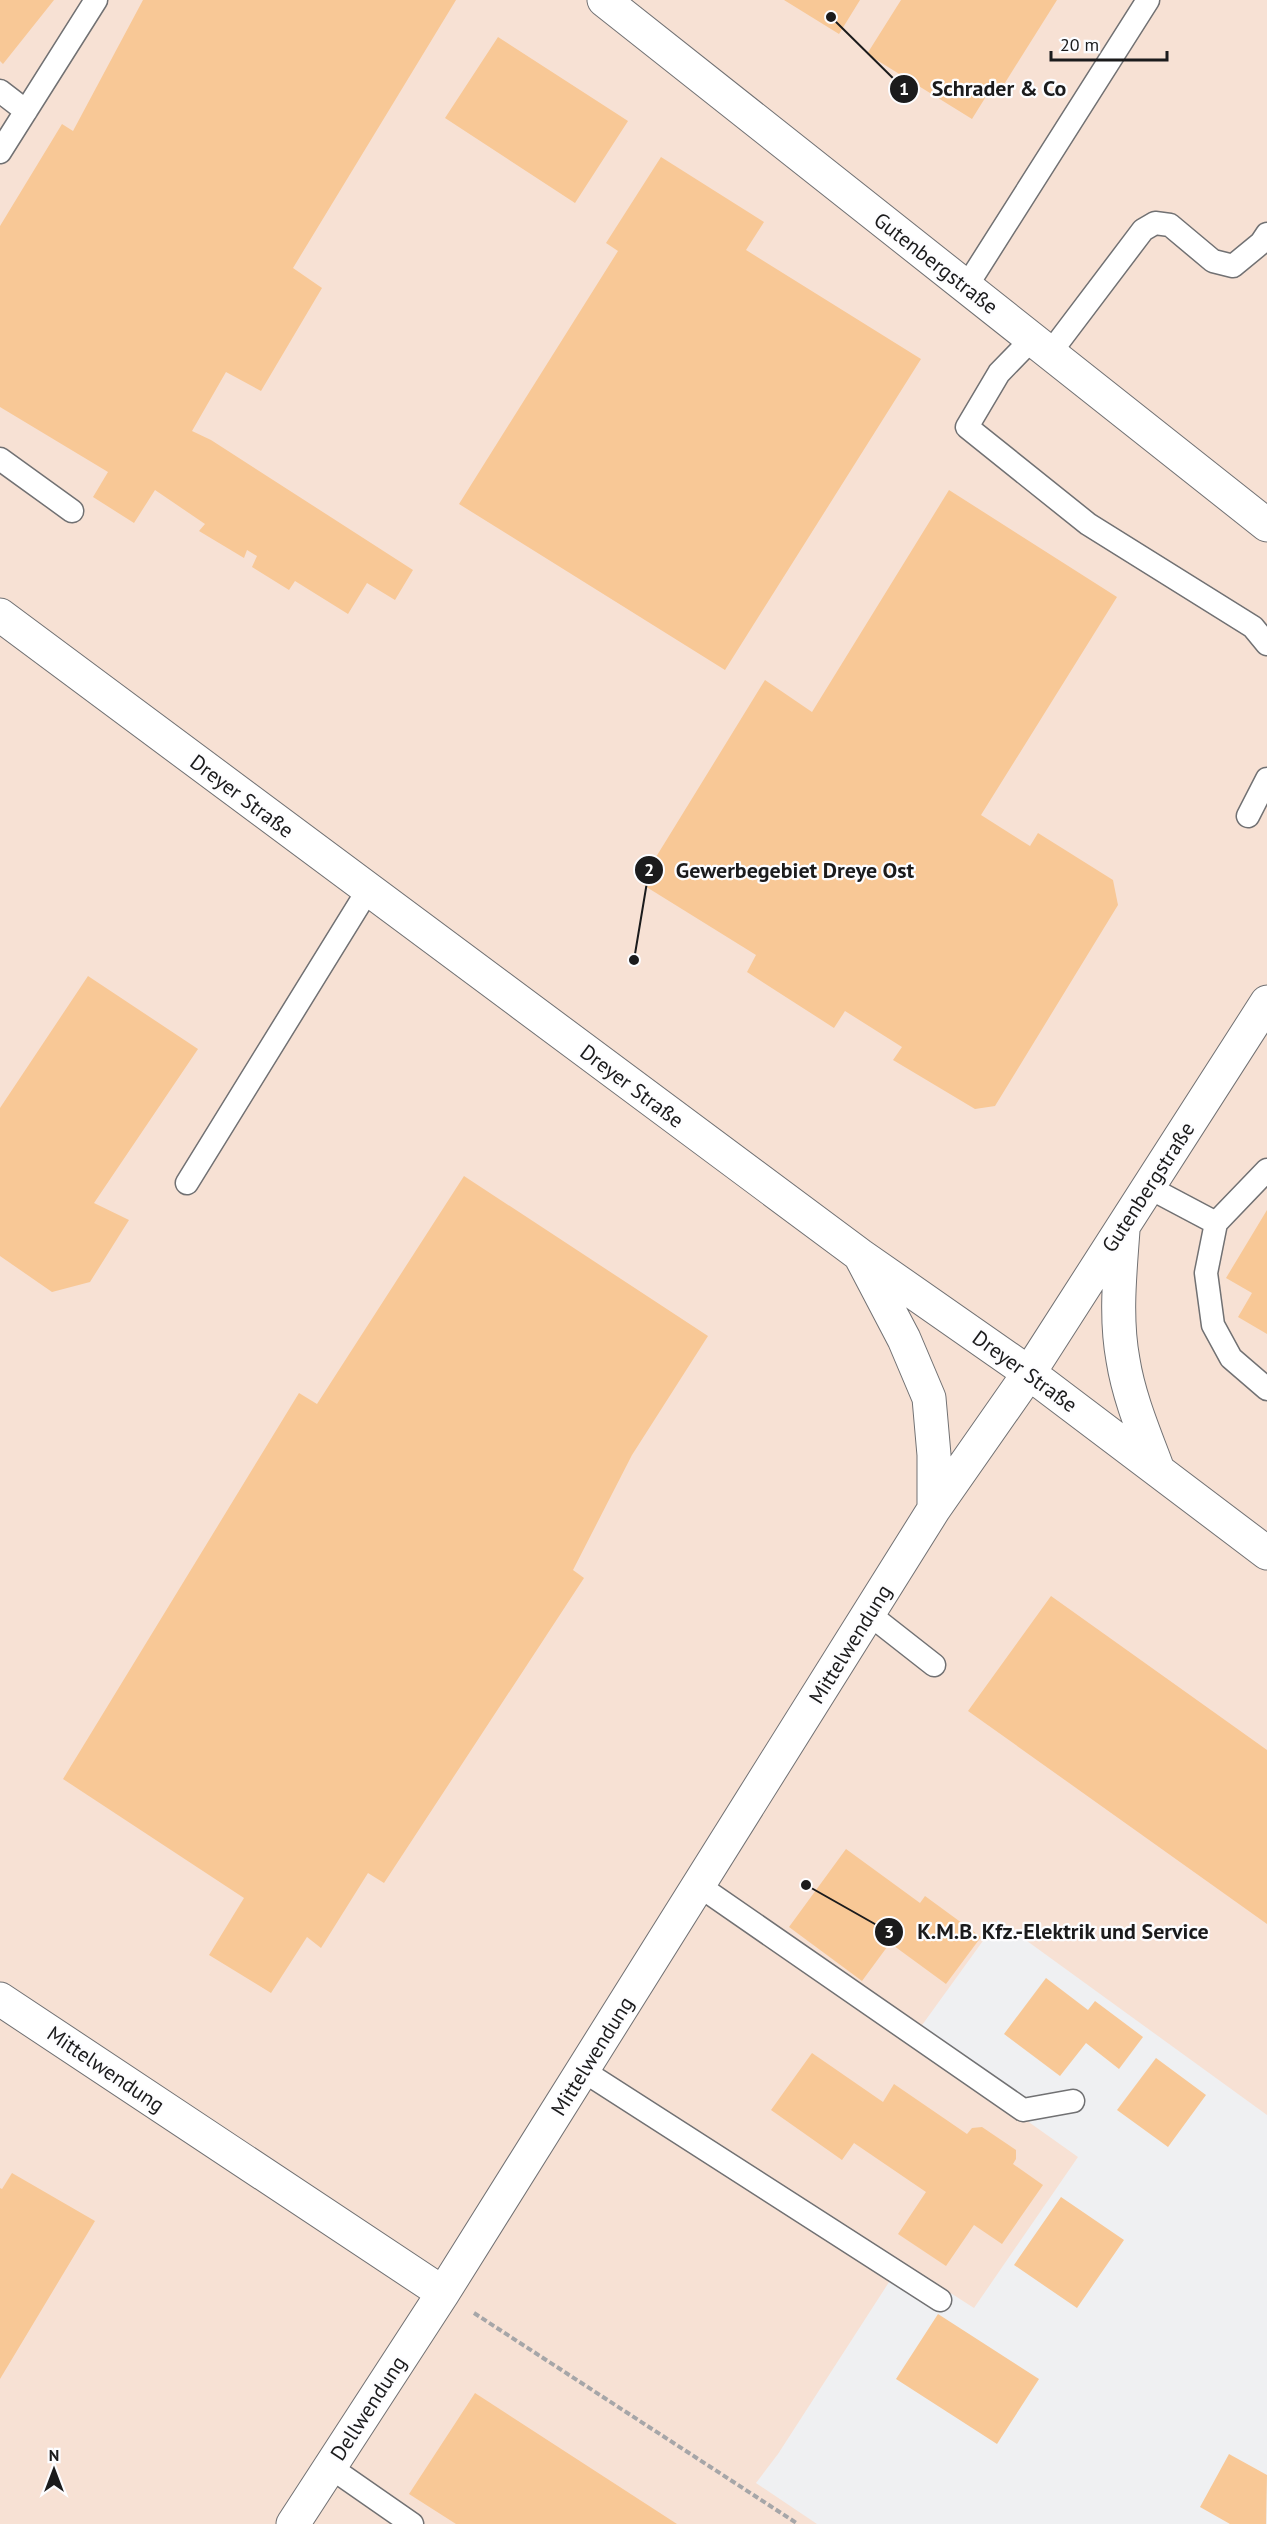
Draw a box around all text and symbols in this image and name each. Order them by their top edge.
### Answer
scale bar [1051,24,1166,62]
text: 20 m [1060,33,1099,56]
callout: Schrader & Co [889,69,1078,109]
text: Schrader & Co [932,74,1067,102]
text: 1 [899,77,909,100]
street label: Gutenbergstraße [868,206,1004,320]
street label: Dreyer Straße [185,748,299,844]
callout: Gewerbegebiet Dreye Ost [634,850,927,890]
text: Gewerbegebiet Dreye Ost [676,856,914,884]
text: 2 [644,858,654,881]
street label: Dreyer Straße [575,1038,689,1134]
street label: Gutenbergstraße [1096,1117,1200,1257]
street label: Dreyer Straße [967,1324,1083,1418]
street label: Mittelwendung [803,1579,897,1709]
callout: K.M.B. Kfz.-Elektrik und Service [874,1912,1222,1952]
text: K.M.B. Kfz.-Elektrik und Service [917,1917,1209,1945]
text: 3 [884,1920,894,1943]
street label: Mittelwendung [545,1991,639,2121]
street label: Mittelwendung [42,2020,170,2118]
street label: Dellwendung [324,2351,412,2465]
north arrow [24,2440,84,2500]
text: N [49,2445,59,2465]

